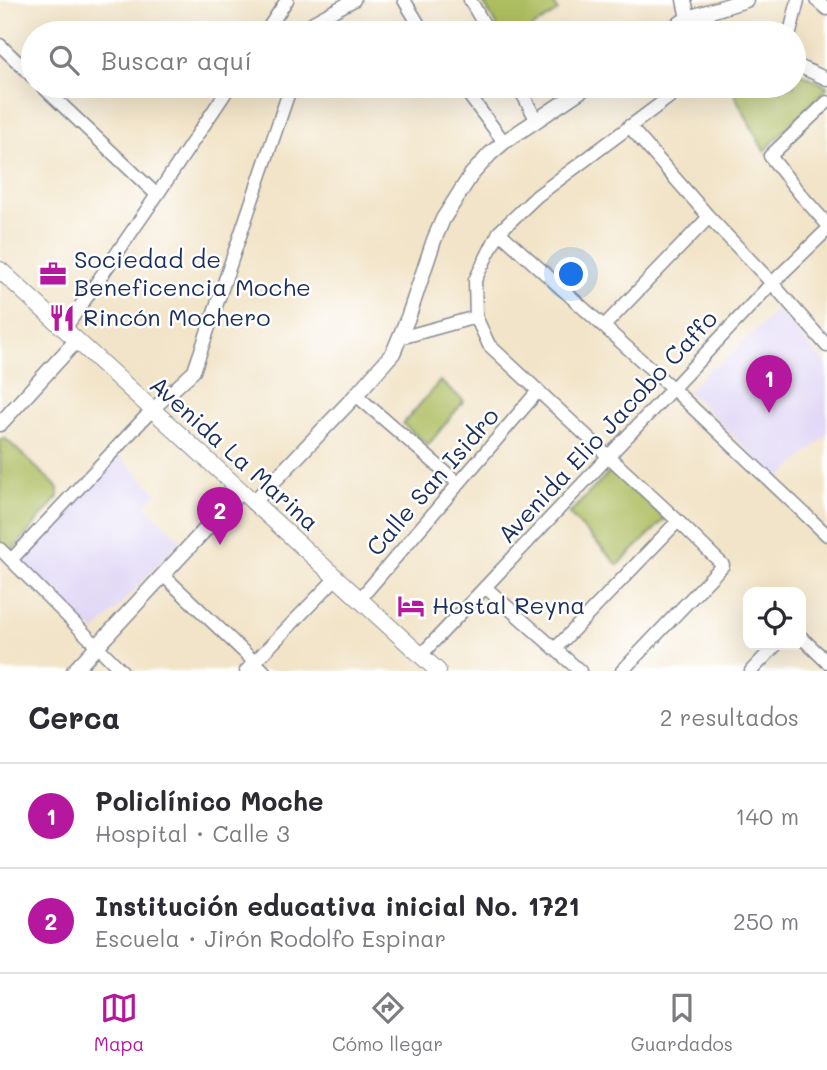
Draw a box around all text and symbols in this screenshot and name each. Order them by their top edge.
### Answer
search box [21,21,806,98]
icon: search [45,41,83,79]
text: Buscar aquí [101,43,252,77]
place label: Sociedad de Beneficencia Moche [74,243,311,302]
your location [554,257,588,291]
office icon: Sociedad de Beneficencia Moche [38,259,68,289]
place label: Rincón Mochero [83,301,271,332]
restaurant icon: Rincón Mochero [47,303,77,333]
street label: Avenida Elio Jacobo Caffo [491,303,723,549]
pin: 1 [746,355,792,413]
street label: Avenida La Marina [144,369,326,537]
street label: Calle San Isidro [359,400,505,562]
pin: 2 [197,487,243,545]
map controls [743,587,806,650]
button: locate [743,587,806,650]
place label: Hostal Reyna [432,589,585,620]
hotel icon: Hostal Reyna [396,591,426,621]
text: Cerca [28,697,120,737]
text: 2 resultados [660,702,799,732]
text: Policlínico Moche [95,784,323,818]
text: 1 [46,801,56,831]
text: 140 m [735,801,799,831]
text: Hospital · Calle 3 [95,818,290,848]
text: Institución educativa inicial No. 1721 [95,889,580,923]
text: 2 [45,906,57,936]
text: 250 m [733,906,799,936]
text: Escuela · Jirón Rodolfo Espinar [95,923,446,953]
tab: Mapa [94,989,144,1056]
tab: Cómo llegar [332,989,443,1056]
tab: Guardados [631,989,733,1056]

